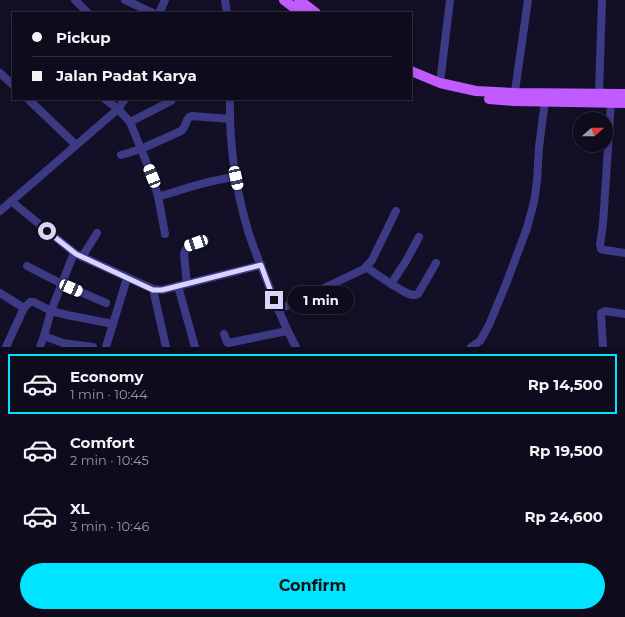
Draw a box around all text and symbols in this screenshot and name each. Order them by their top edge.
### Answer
text: Pickup [56,28,111,47]
text: Jalan Padat Karya [56,66,197,85]
north arrow [573,112,613,152]
map controls [573,112,613,152]
car [142,163,162,189]
car [228,165,244,191]
route start [38,222,56,240]
car [183,233,209,253]
car [58,278,84,298]
callout: 1 min [288,286,354,314]
route end [265,291,283,309]
text: 1 min [303,292,339,308]
icon: car [22,366,58,402]
text: Economy [70,367,143,386]
text: Rp 14,500 [528,375,603,394]
text: 1 min · 10:44 [70,386,148,402]
icon: car [22,432,58,468]
text: Comfort [70,433,135,452]
text: Rp 19,500 [529,441,603,460]
text: 2 min · 10:45 [70,452,149,468]
icon: car [22,498,58,534]
text: XL [70,499,89,518]
text: Rp 24,600 [524,507,603,526]
text: 3 min · 10:46 [70,518,149,534]
button: Confirm [20,563,605,609]

